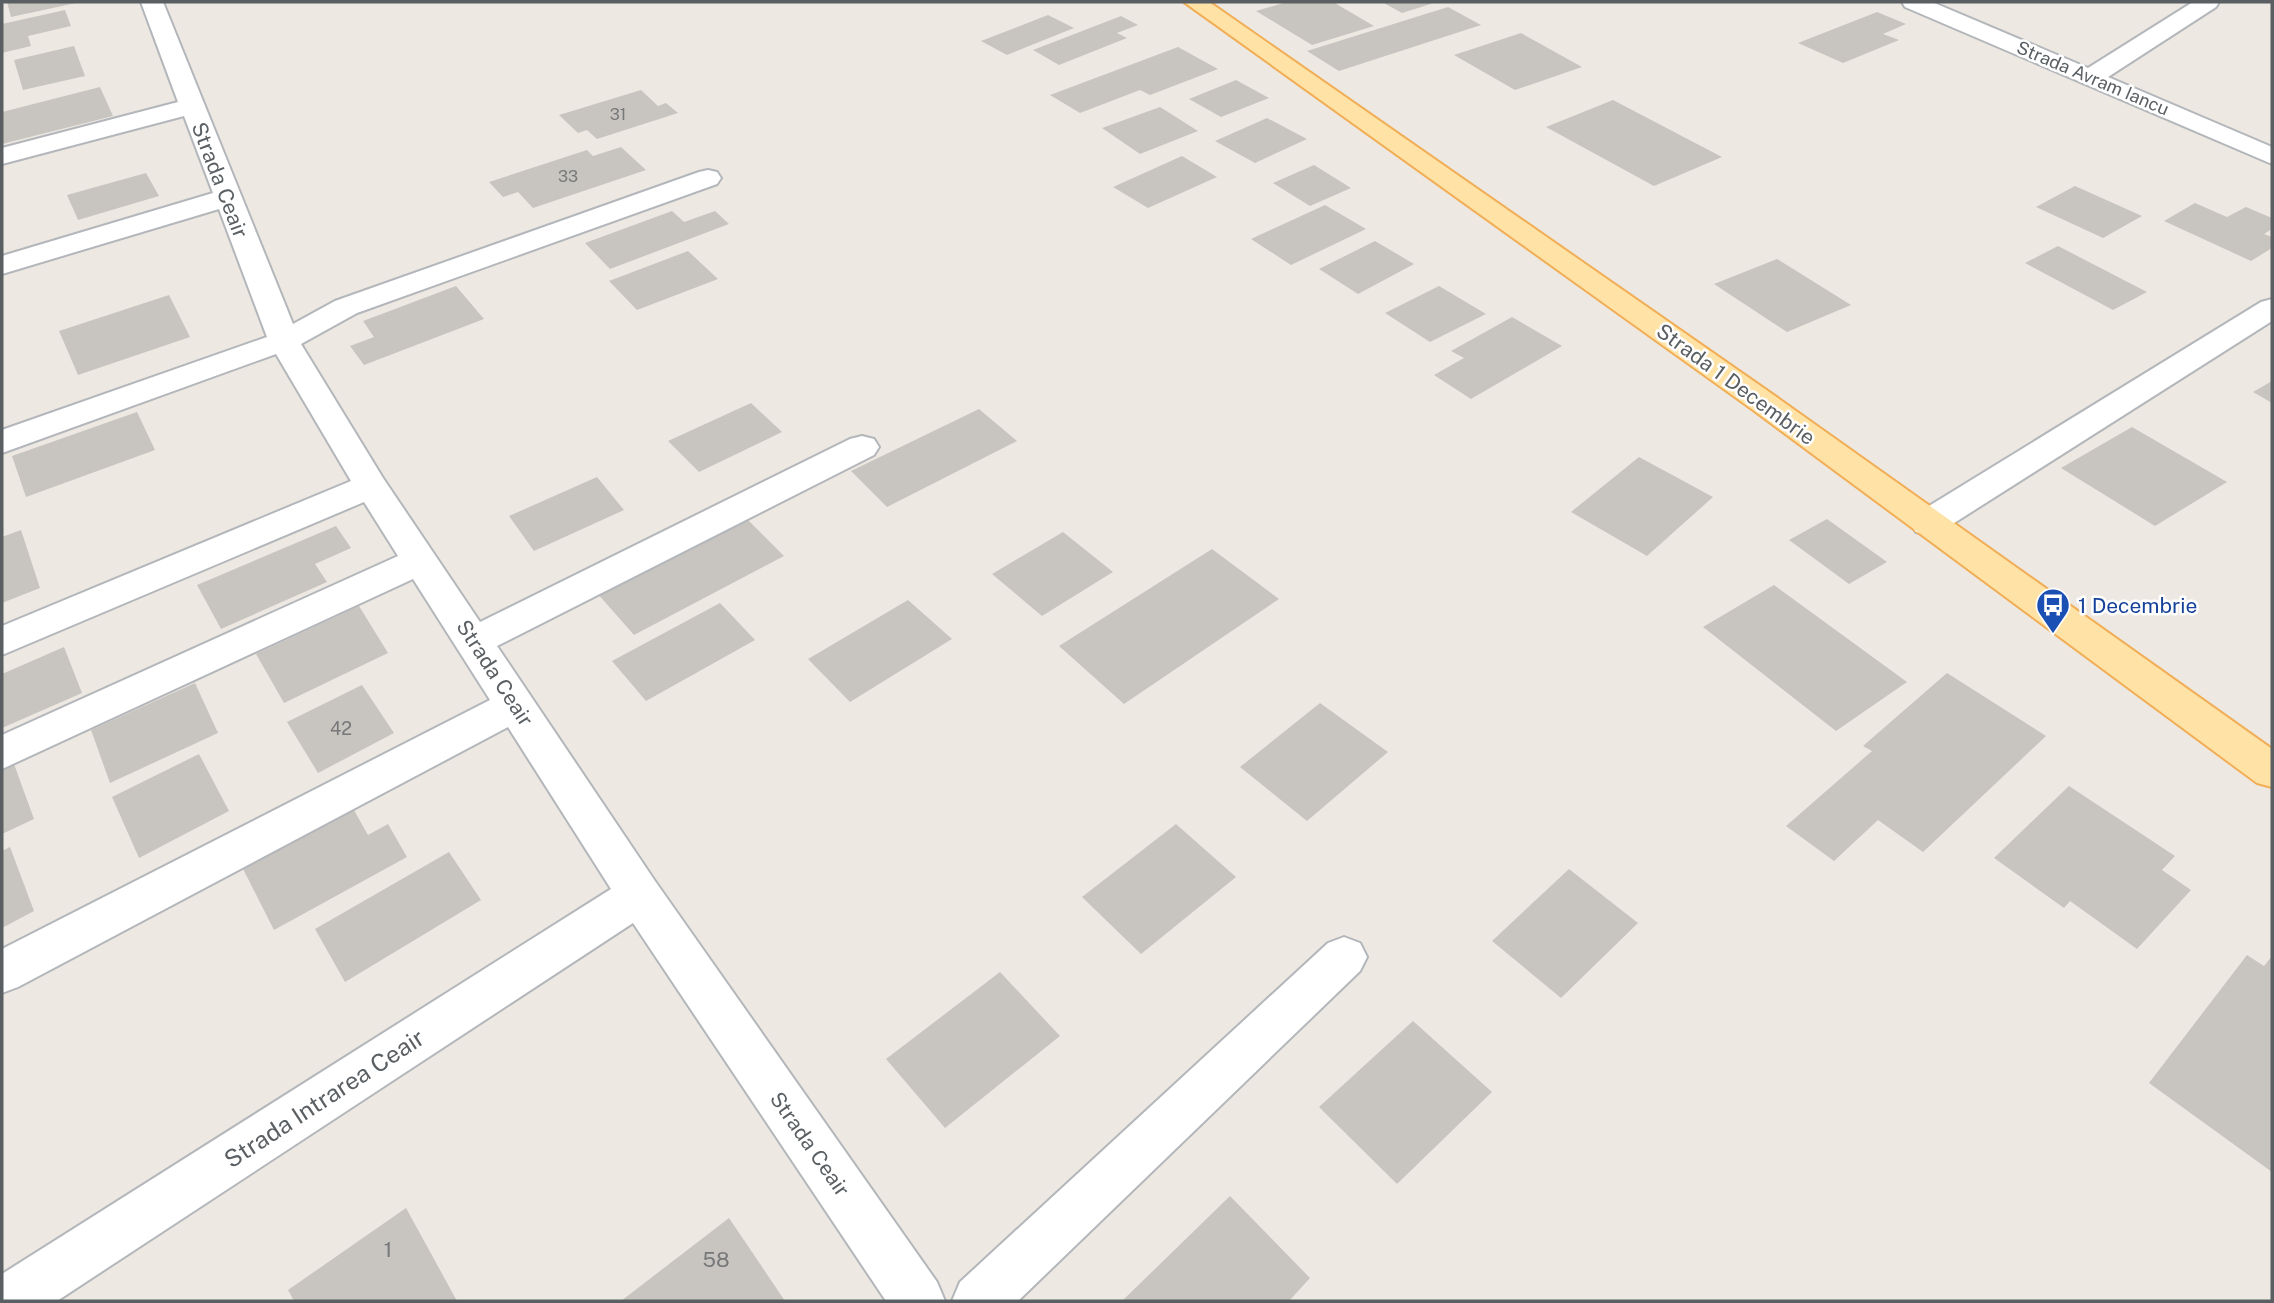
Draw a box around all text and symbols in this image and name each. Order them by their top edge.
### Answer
street label: Strada Avram Iancu [2014,36,2172,120]
house number: 31 [610,105,626,124]
street label: Strada Ceair [186,119,254,241]
house number: 33 [558,167,578,186]
street label: Strada 1 Decembrie [1652,318,1820,450]
bus stop icon: 1 Decembrie [2034,586,2072,635]
place label: 1 Decembrie [2078,593,2197,618]
street label: Strada Ceair [451,615,539,731]
house number: 42 [330,718,352,739]
street label: Strada Intrarea Ceair [219,1023,429,1173]
street label: Strada Ceair [765,1087,855,1201]
house number: 1 [384,1237,392,1262]
house number: 58 [702,1247,730,1272]

